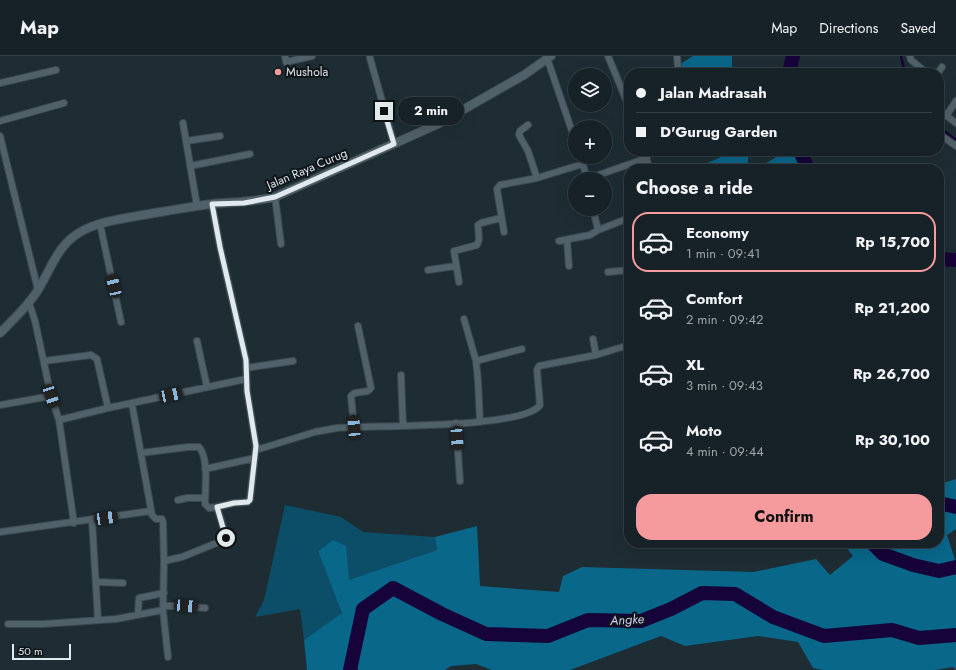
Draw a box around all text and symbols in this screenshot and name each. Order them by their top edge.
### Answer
text: Map [20,14,59,41]
text: Map [771,18,797,38]
text: Directions [819,18,879,38]
text: Saved [901,18,936,38]
place label: Mushola [286,63,328,81]
marker: Mushola [273,67,283,77]
map controls [568,68,612,216]
button: layers [568,68,612,112]
text: Jalan Madrasah [660,82,767,104]
callout: 2 min [398,97,464,125]
text: 2 min [414,101,448,120]
route end [375,102,393,120]
button: + [568,120,612,164]
text: D'Gurug Garden [660,121,777,143]
street label: Jalan Raya Curug [262,144,350,195]
button: − [568,172,612,216]
text: Choose a ride [636,175,753,201]
text: Economy [686,222,749,244]
icon: car [638,224,674,260]
text: Rp 15,700 [855,231,930,253]
text: 1 min · 09:41 [686,244,760,263]
car [105,273,123,299]
text: Comfort [686,288,743,310]
icon: car [638,290,674,326]
text: Rp 21,200 [855,297,930,319]
text: 2 min · 09:42 [686,310,764,329]
text: XL [686,354,704,376]
icon: car [638,356,674,392]
text: Rp 26,700 [853,363,930,385]
text: 3 min · 09:43 [686,376,763,395]
car [41,383,61,409]
car [158,387,184,403]
car [347,415,361,439]
text: Moto [686,420,722,442]
icon: car [638,422,674,458]
car [450,426,464,450]
text: Rp 30,100 [855,429,930,451]
text: 4 min · 09:44 [686,442,764,461]
button: Confirm [636,494,932,540]
car [93,510,119,526]
route start [217,529,235,547]
car [174,599,198,613]
water label: Angke [609,609,645,630]
scale bar [12,642,71,661]
text: 50 m [18,643,43,659]

